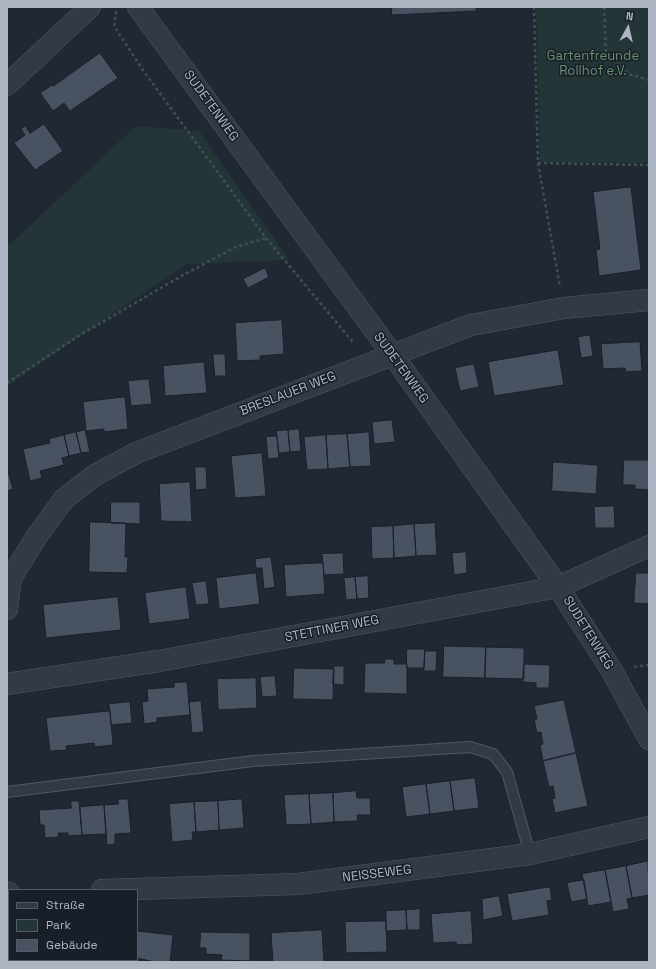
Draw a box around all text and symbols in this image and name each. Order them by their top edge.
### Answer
north arrow [608,8,648,48]
text: N [625,9,634,24]
park label: Gartenfreunde Rollhof e.V. [547,48,639,79]
street label: SUDETENWEG [180,68,242,144]
street label: SUDETENWEG [370,330,432,406]
street label: BRESLAUER WEG [238,368,338,420]
street label: SUDETENWEG [559,593,617,673]
street label: STETTINER WEG [284,612,380,646]
street label: NEISSEWEG [341,862,413,886]
legend [8,889,138,961]
text: Straße [46,897,85,913]
text: Park [46,917,71,933]
text: Gebäude [46,937,98,953]

